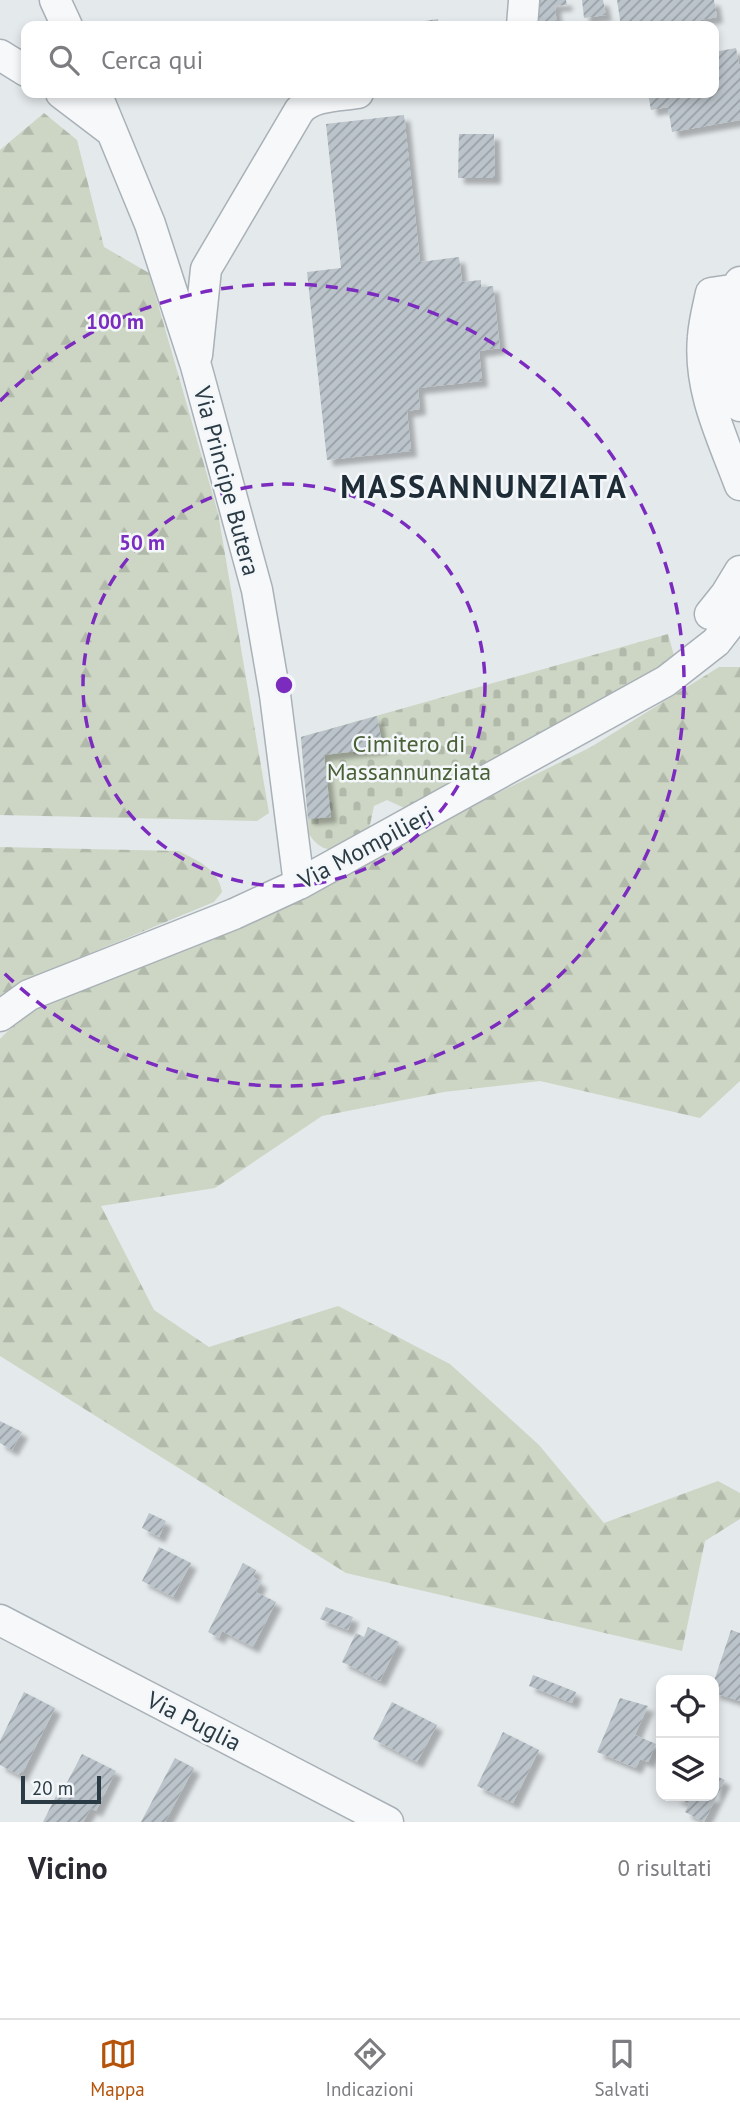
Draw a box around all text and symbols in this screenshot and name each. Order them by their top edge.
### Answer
search box [21,21,719,98]
icon: search [45,41,83,79]
text: Cerca qui [101,43,204,76]
text: 100 m [86,308,144,335]
street label: Via Principe Butera [187,382,267,579]
district label: MASSANNUNZIATA [340,465,628,507]
text: 50 m [119,529,165,556]
centre of rings [272,673,296,697]
park label: Cimitero di Massannunziata [327,728,491,787]
street label: Via Mompilieri [292,798,439,896]
map controls [656,1675,719,1801]
button: locate [656,1675,719,1738]
street label: Via Puglia [141,1684,247,1758]
button: layers [656,1738,719,1801]
scale bar [21,1773,102,1805]
text: 20 m [32,1776,73,1800]
text: Vicino [28,1848,108,1887]
text: 0 risultati [617,1853,712,1882]
tab: Mappa [90,2035,145,2101]
tab: Indicazioni [325,2035,414,2101]
tab: Salvati [594,2035,650,2101]

